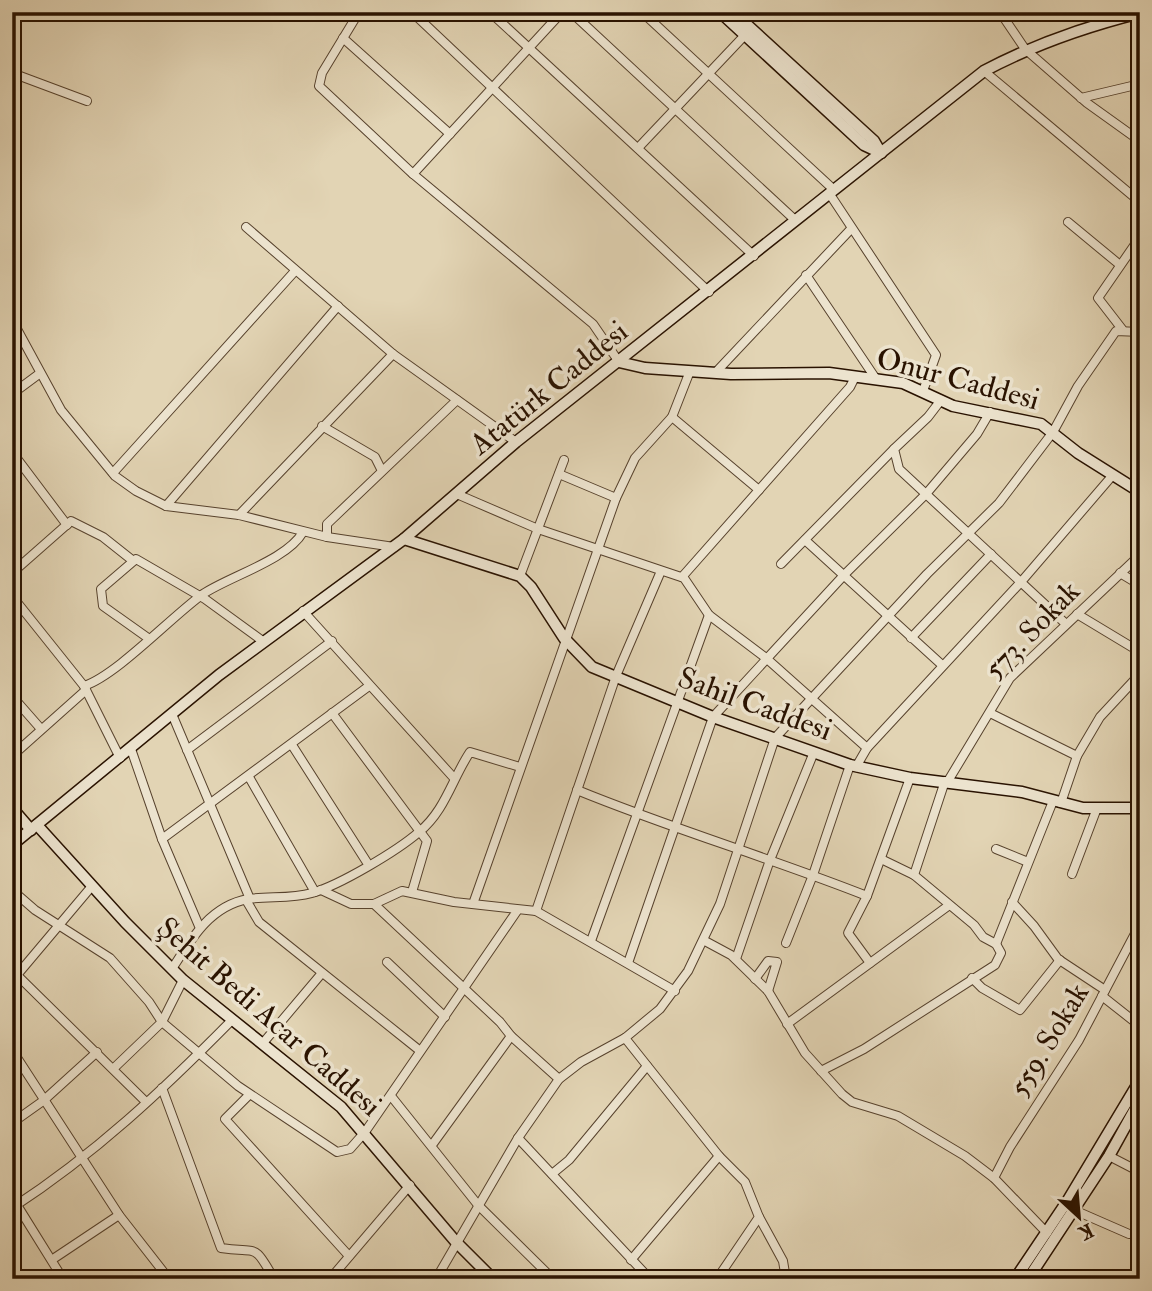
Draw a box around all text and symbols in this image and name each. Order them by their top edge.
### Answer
street label: Atatürk Caddesi [462,313,636,464]
street label: Onur Caddesi [872,339,1044,419]
street label: 573. Sokak [976,573,1088,687]
street label: Sahil Caddesi [673,659,837,749]
street label: Şehit Bedi Acar Caddesi [149,909,389,1125]
street label: 559. Sokak [1001,977,1097,1103]
north arrow [1044,1182,1114,1252]
text: K [1074,1218,1097,1245]

